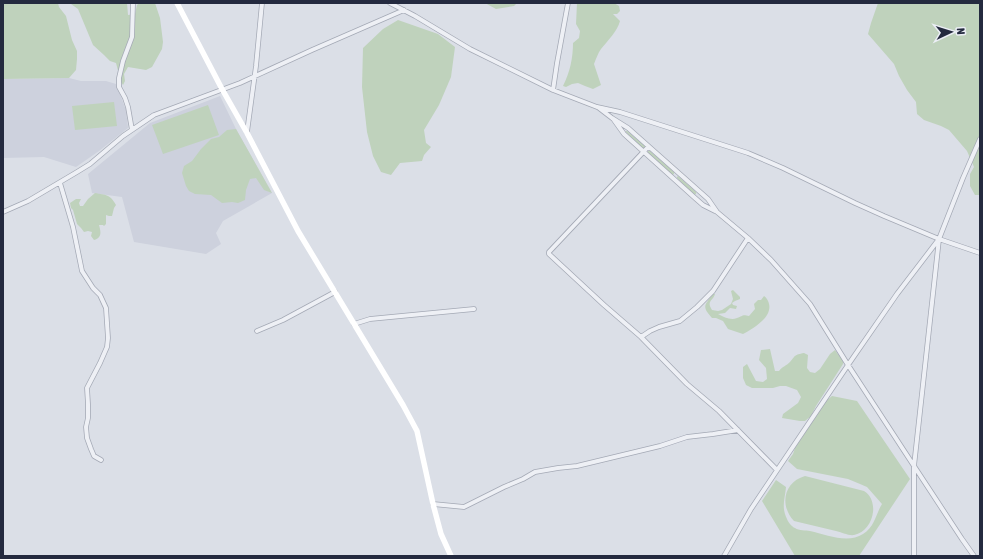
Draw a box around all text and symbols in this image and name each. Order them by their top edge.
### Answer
north arrow [931,12,971,52]
text: N [955,28,967,35]

